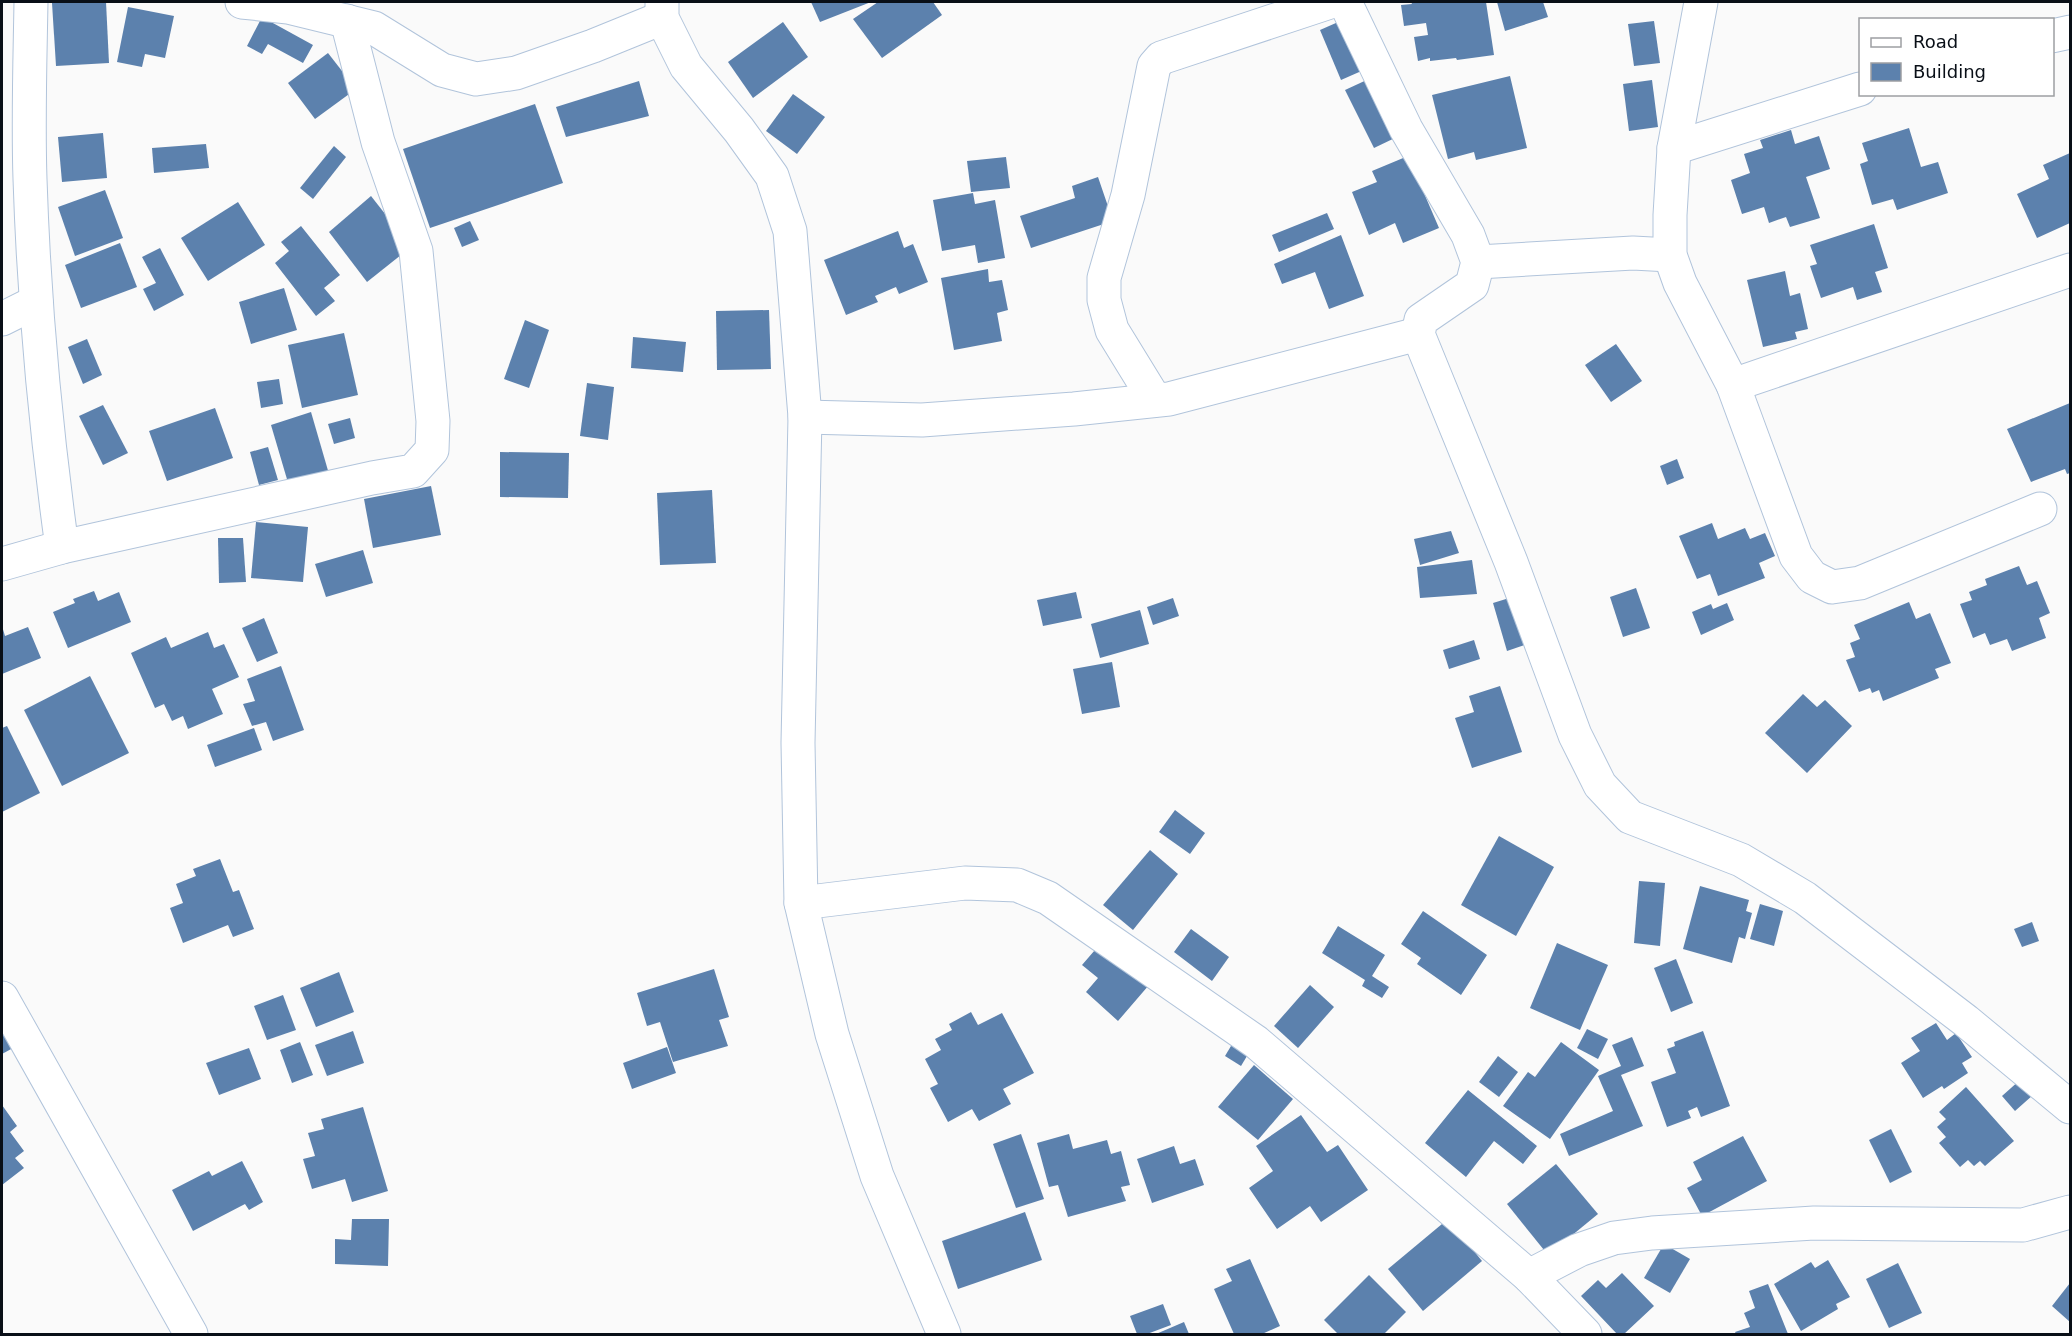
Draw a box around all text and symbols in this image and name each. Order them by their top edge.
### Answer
legend [1859,18,2054,96]
text: Road [1913,31,1958,52]
text: Building [1913,61,1986,82]

